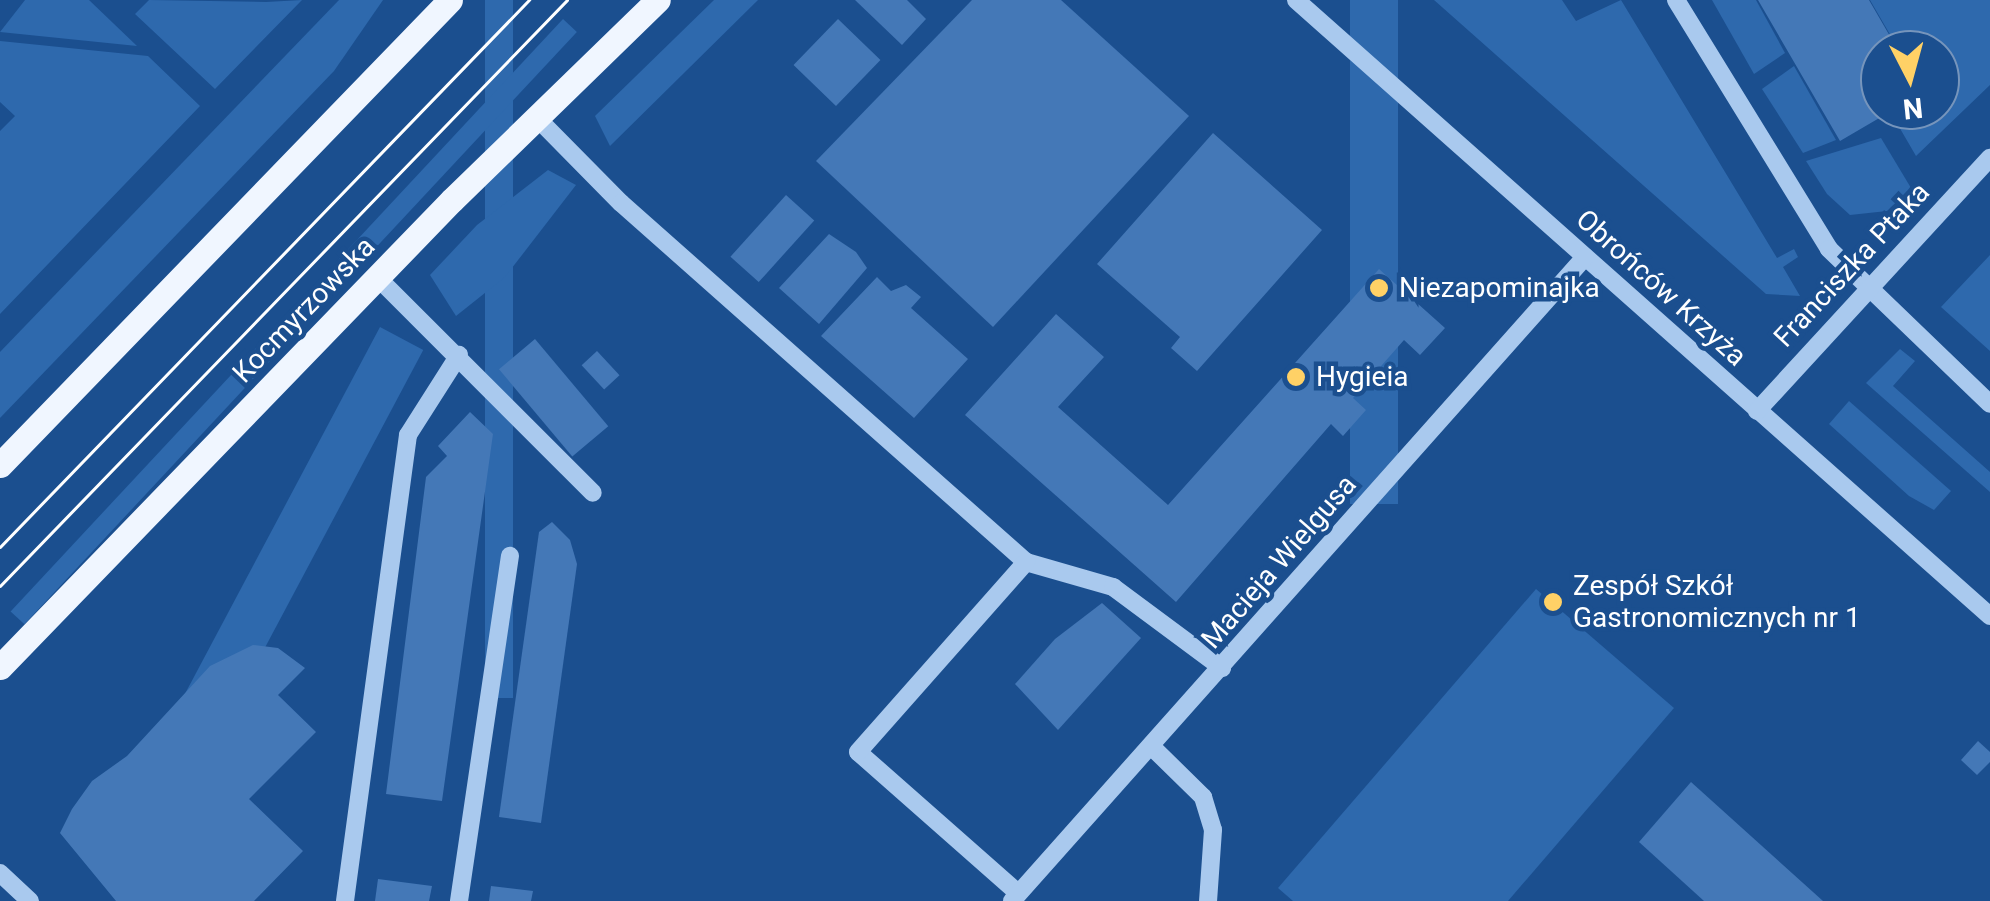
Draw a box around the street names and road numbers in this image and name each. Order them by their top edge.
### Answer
street label: Franciszka Ptaka [1767,176,1937,354]
street label: Obrońców Krzyża [1569,203,1753,373]
street label: Kocmyrzowska [226,230,382,390]
street label: Macieja Wielgusa [1194,468,1364,656]

